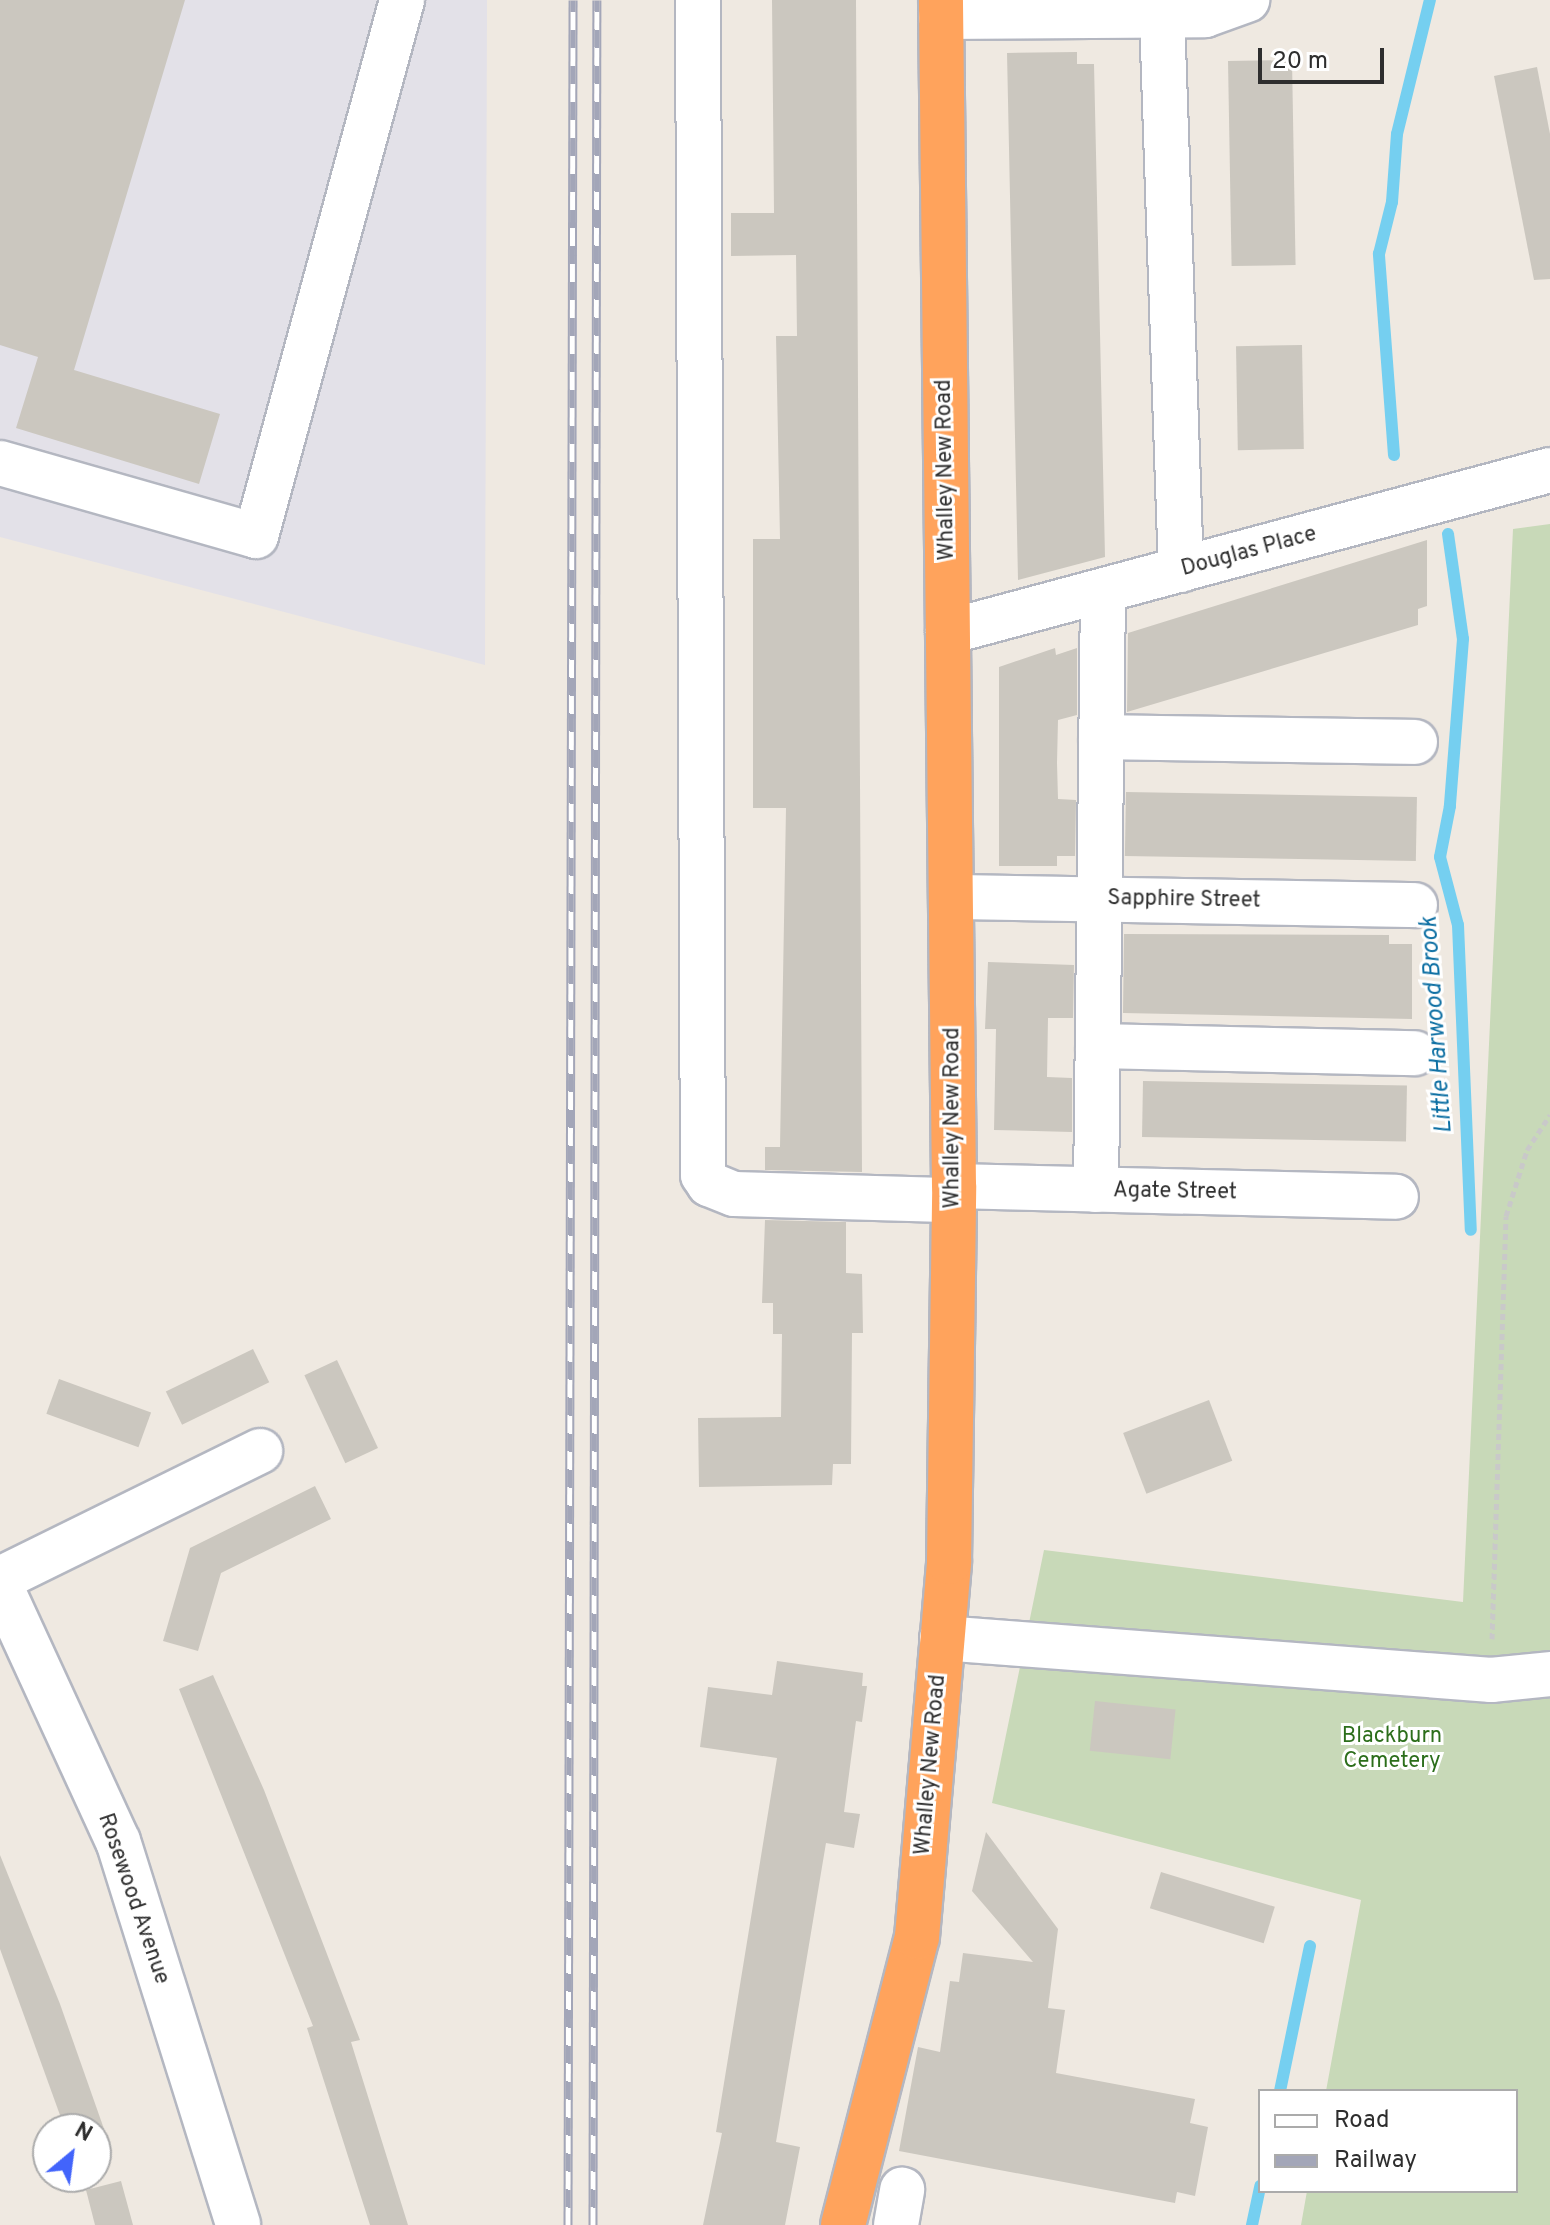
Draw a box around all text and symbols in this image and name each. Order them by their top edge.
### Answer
scale bar [1262,32,1388,82]
text: 20 m [1272,47,1328,77]
street label: Whalley New Road [931,379,961,561]
street label: Douglas Place [1178,521,1320,583]
street label: Sapphire Street [1107,885,1261,915]
water label: Little Harwood Brook [1416,916,1460,1134]
street label: Whalley New Road [940,1027,966,1209]
street label: Agate Street [1113,1178,1237,1206]
street label: Whalley New Road [910,1674,952,1856]
park label: Blackburn Cemetery [1342,1723,1442,1774]
street label: Rosewood Avenue [91,1810,175,1988]
legend [1258,2089,1518,2193]
text: Road [1334,2106,1390,2136]
north arrow [32,2113,112,2193]
text: N [69,2118,96,2149]
text: Railway [1334,2146,1417,2176]

